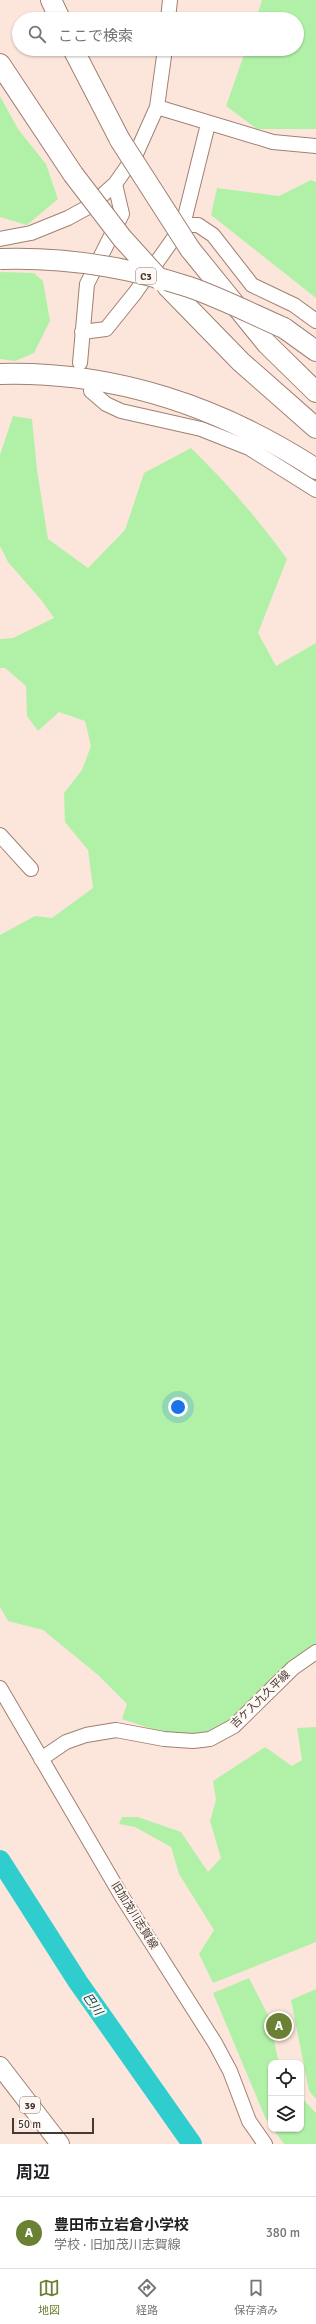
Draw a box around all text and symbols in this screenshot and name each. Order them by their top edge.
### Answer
search box [12,12,304,56]
icon: search [26,23,48,45]
text: ここで検索 [58,27,133,45]
road number: C3 [136,268,156,284]
your location [168,1397,188,1417]
street label: 吉ケ入九久平線 [228,1668,293,1731]
street label: 旧加茂川志賀線 [109,1879,160,1951]
water label: 巴川 [80,1990,107,2020]
pin: A [266,2011,292,2041]
map controls [268,2060,304,2132]
button: locate [268,2060,304,2096]
button: layers [268,2096,304,2132]
road number: 39 [20,2097,40,2113]
scale bar [12,2116,94,2135]
text: 50 m [18,2118,41,2131]
text: 周辺 [16,2162,50,2183]
text: 豊田市立岩倉小学校 [54,2216,189,2234]
text: A [25,2225,33,2241]
text: 380 m [266,2225,300,2241]
text: 学校 · 旧加茂川志賀線 [54,2237,181,2253]
tab: 地図 [38,2277,60,2317]
tab: 経路 [136,2277,158,2317]
tab: 保存済み [234,2277,278,2317]

